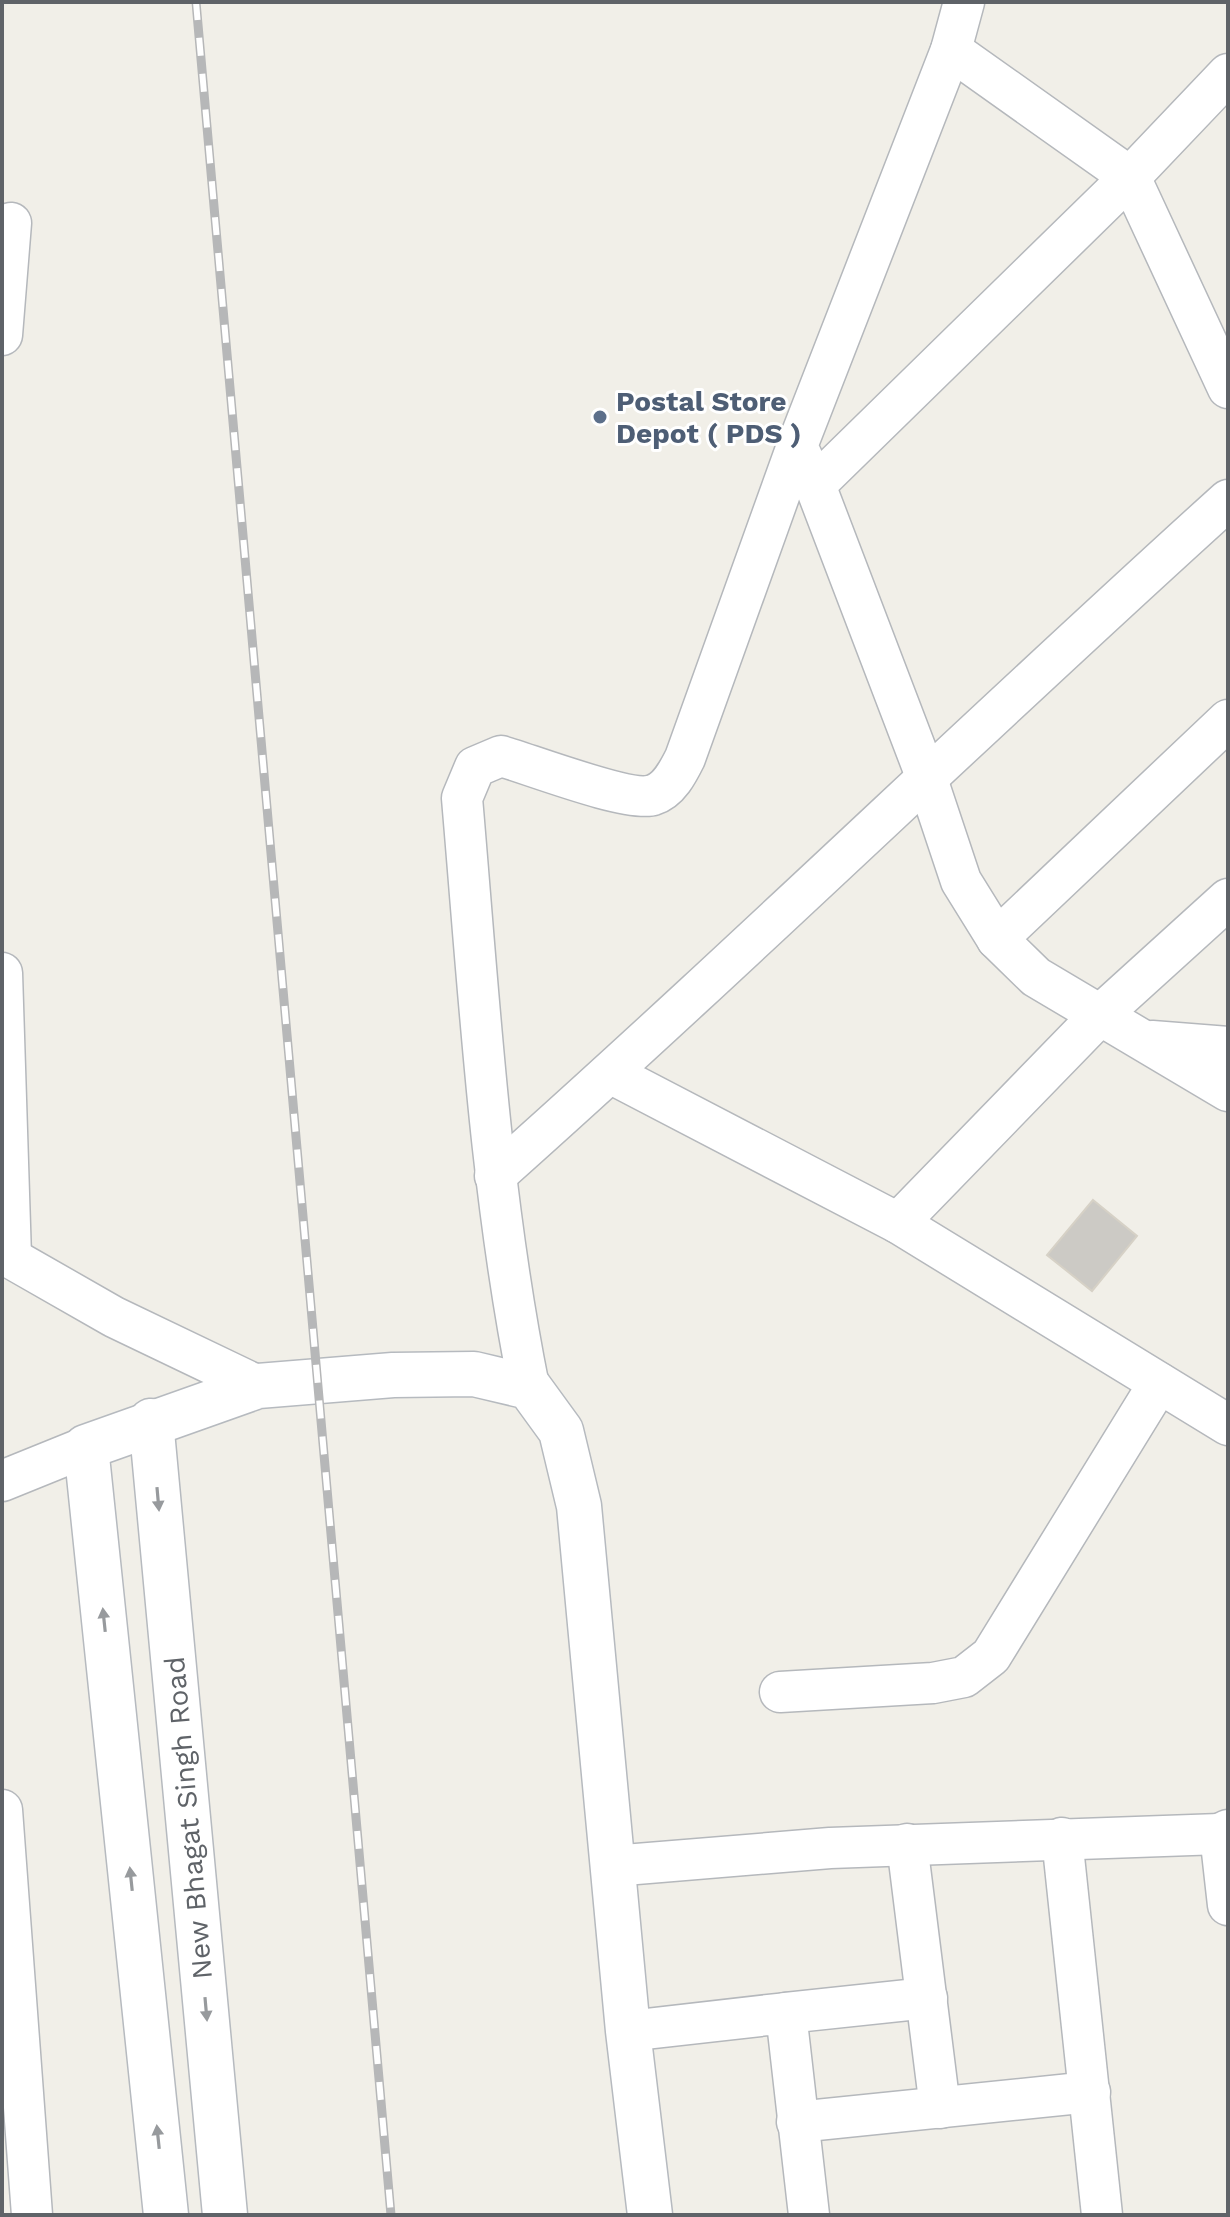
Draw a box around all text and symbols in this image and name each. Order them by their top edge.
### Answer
place label: Postal Store Depot ( PDS ) [616,385,801,450]
marker: Postal Store Depot ( PDS ) [591,408,609,426]
one-way arrow [152,1487,165,1512]
one-way arrow [98,1607,111,1632]
street label: New Bhagat Singh Road [158,1655,219,1981]
one-way arrow [125,1866,138,1891]
one-way arrow [199,1996,212,2021]
one-way arrow [152,2124,165,2149]

